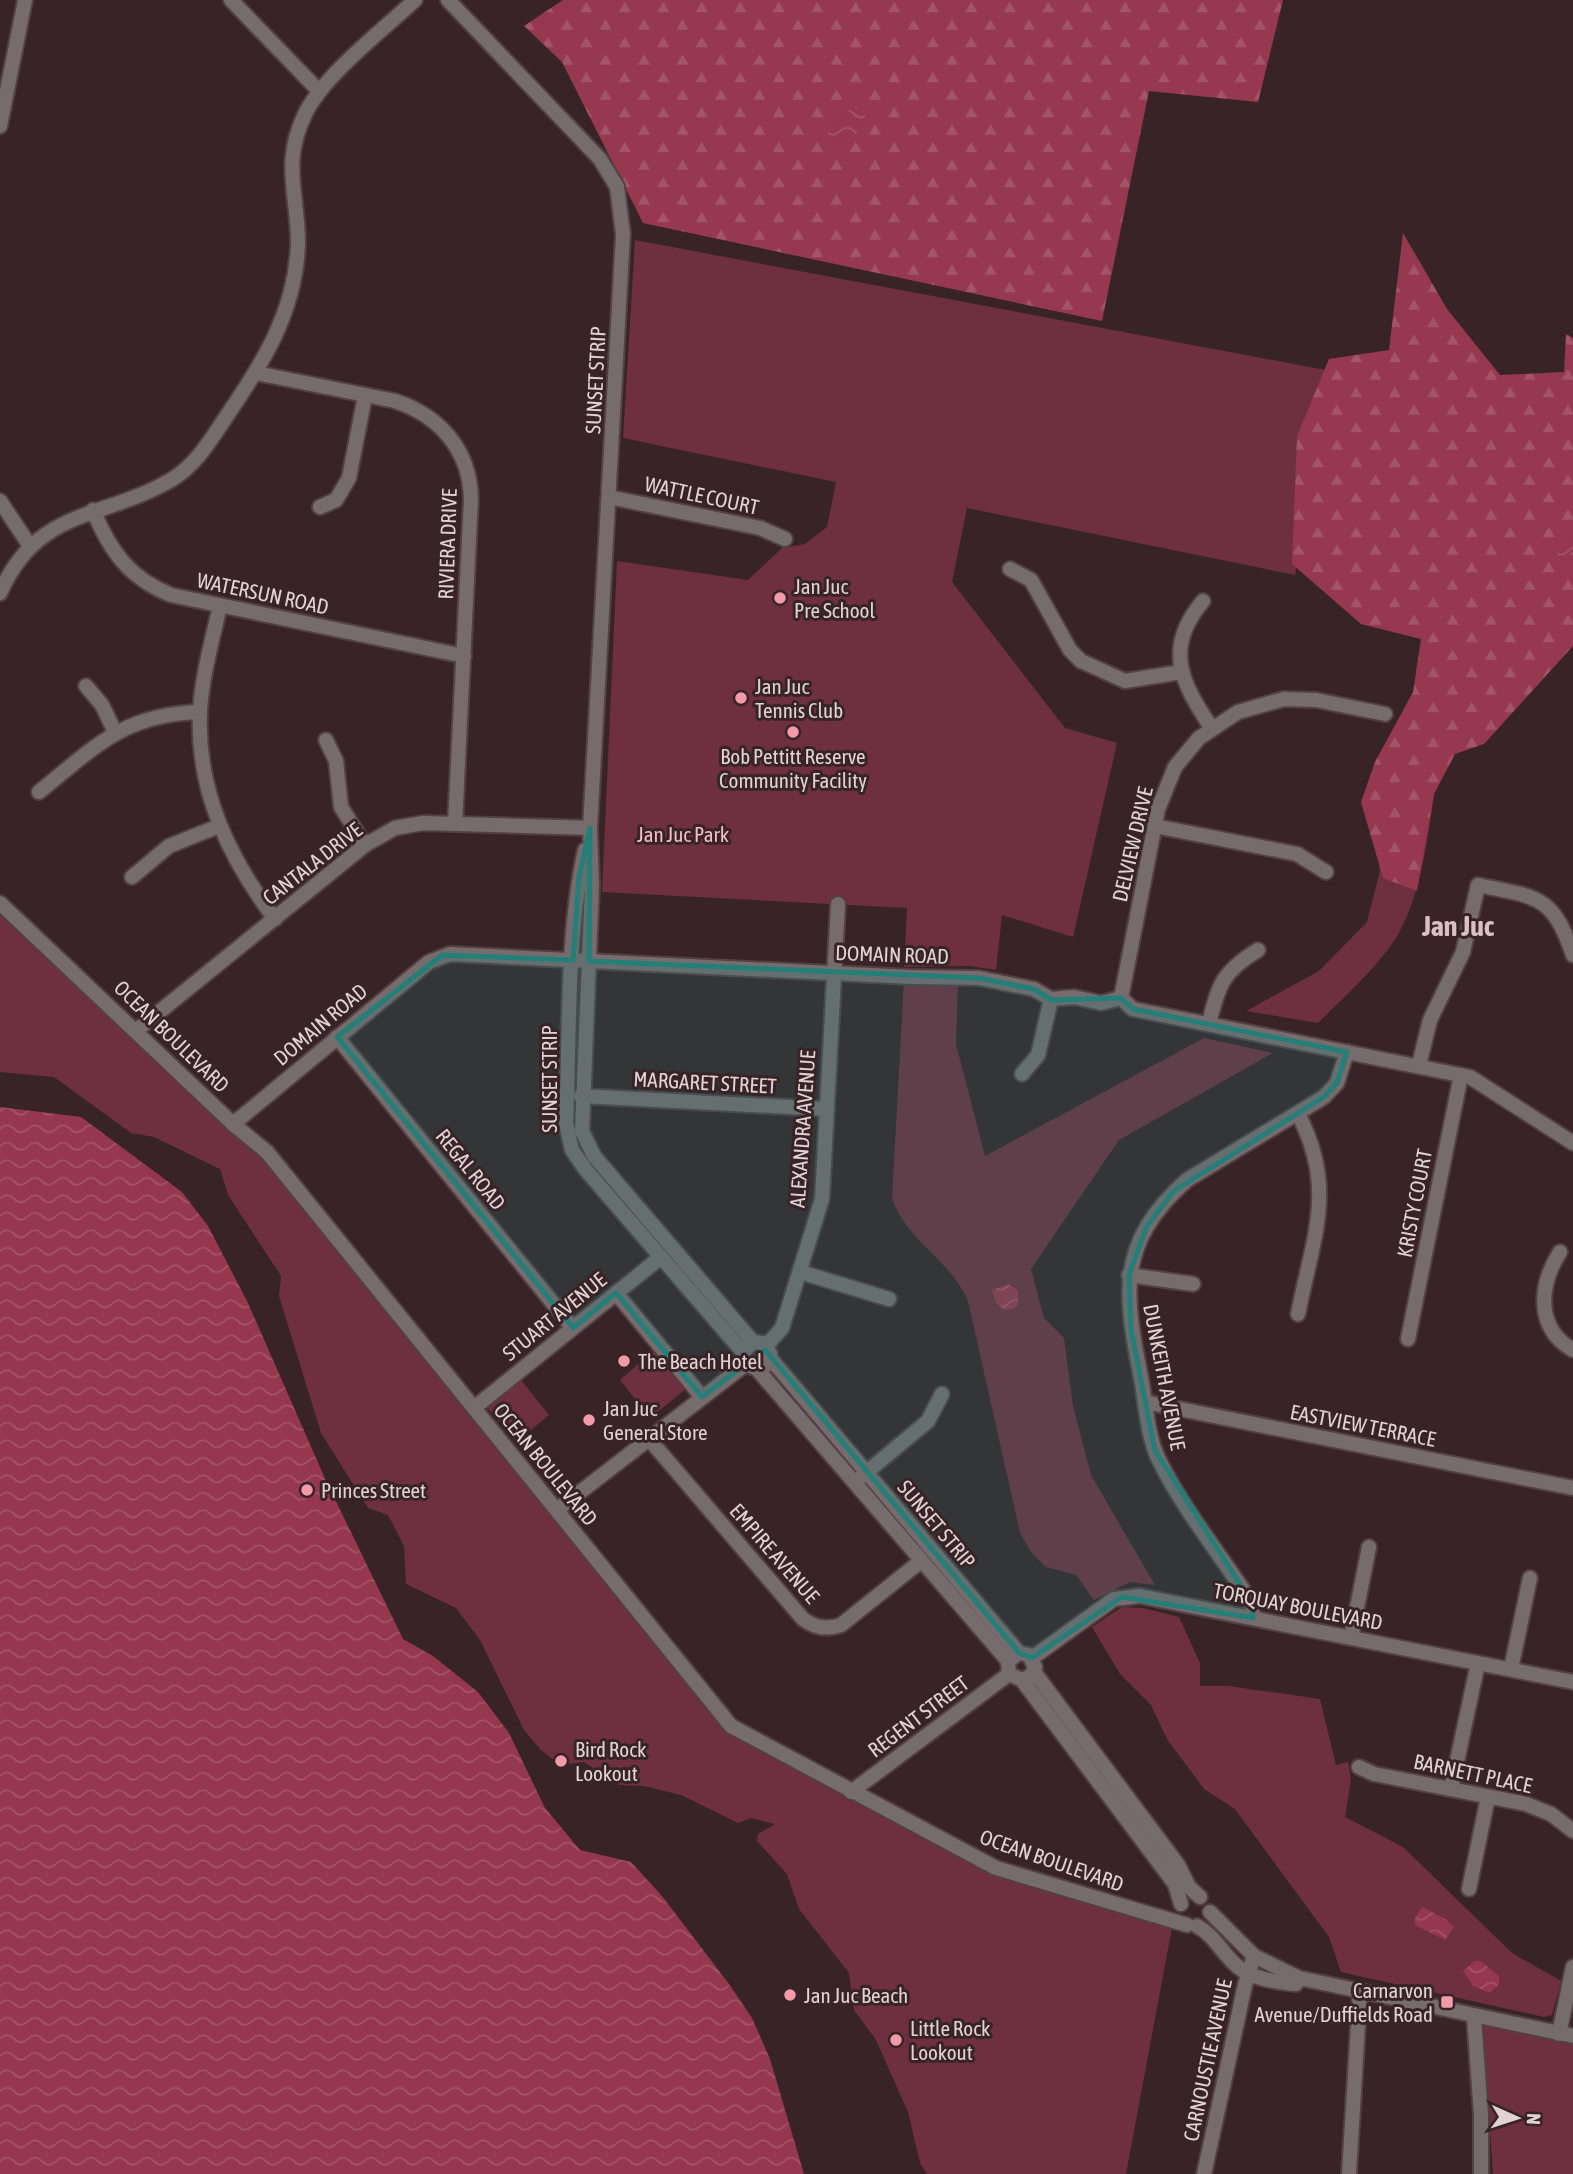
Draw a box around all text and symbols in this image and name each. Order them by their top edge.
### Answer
street label: SUNSET STRIP [580,326,610,434]
street label: WATTLE COURT [643,471,761,519]
street label: RIVIERA DRIVE [433,488,461,600]
street label: WATERSUN ROAD [195,567,331,619]
place label: Jan Juc Pre School [794,574,875,622]
marker: Jan Juc Pre School [772,590,788,606]
place label: Jan Juc Tennis Club [755,674,843,722]
marker: Jan Juc Tennis Club [733,690,749,706]
marker: Bob Pettitt Reserve Community Facility [785,724,801,740]
place label: Bob Pettitt Reserve Community Facility [719,744,867,792]
street label: DELVIEW DRIVE [1107,784,1157,904]
street label: CANTALA DRIVE [258,817,366,909]
park label: Jan Juc Park [637,822,729,846]
district label: Jan Juc [1421,910,1495,942]
street label: DOMAIN ROAD [835,940,949,968]
street label: OCEAN BOULEVARD [110,975,234,1097]
street label: DOMAIN ROAD [269,978,371,1070]
street label: SUNSET STRIP [537,1025,561,1133]
street label: ALEXANDRA AVENUE [785,1049,819,1209]
street label: MARGARET STREET [633,1066,777,1098]
street label: REGAL ROAD [431,1124,511,1214]
street label: KRISTY COURT [1392,1147,1436,1259]
street label: STUART AVENUE [497,1267,611,1365]
street label: DUNKEITH AVENUE [1139,1302,1191,1452]
place label: The Beach Hotel [638,1349,763,1373]
marker: The Beach Hotel [616,1353,632,1369]
place label: Jan Juc General Store [603,1396,708,1444]
street label: OCEAN BOULEVARD [489,1398,603,1530]
street label: EASTVIEW TERRACE [1288,1399,1438,1451]
marker: Jan Juc General Store [581,1412,597,1428]
street label: SUNSET STRIP [893,1475,981,1573]
place label: Princes Street [321,1478,426,1502]
marker: Princes Street [299,1482,315,1498]
street label: EMPIRE AVENUE [725,1498,825,1608]
street label: TORQUAY BOULEVARD [1211,1578,1385,1634]
street label: REGENT STREET [863,1670,973,1762]
place label: Bird Rock Lookout [575,1737,646,1785]
street label: BARNETT PLACE [1412,1749,1534,1797]
marker: Bird Rock Lookout [553,1753,569,1769]
street label: OCEAN BOULEVARD [977,1824,1127,1896]
street label: CARNOUSTIE AVENUE [1178,1977,1236,2143]
place label: Carnarvon Avenue/Duffields Road [1254,1978,1433,2026]
place label: Jan Juc Beach [804,1983,908,2007]
marker: Jan Juc Beach [782,1987,798,2003]
marker: Carnarvon Avenue/Duffields Road [1439,1994,1455,2010]
place label: Little Rock Lookout [910,2016,990,2064]
marker: Little Rock Lookout [888,2032,904,2048]
north arrow [1482,2083,1552,2153]
text: N [1523,2113,1545,2125]

